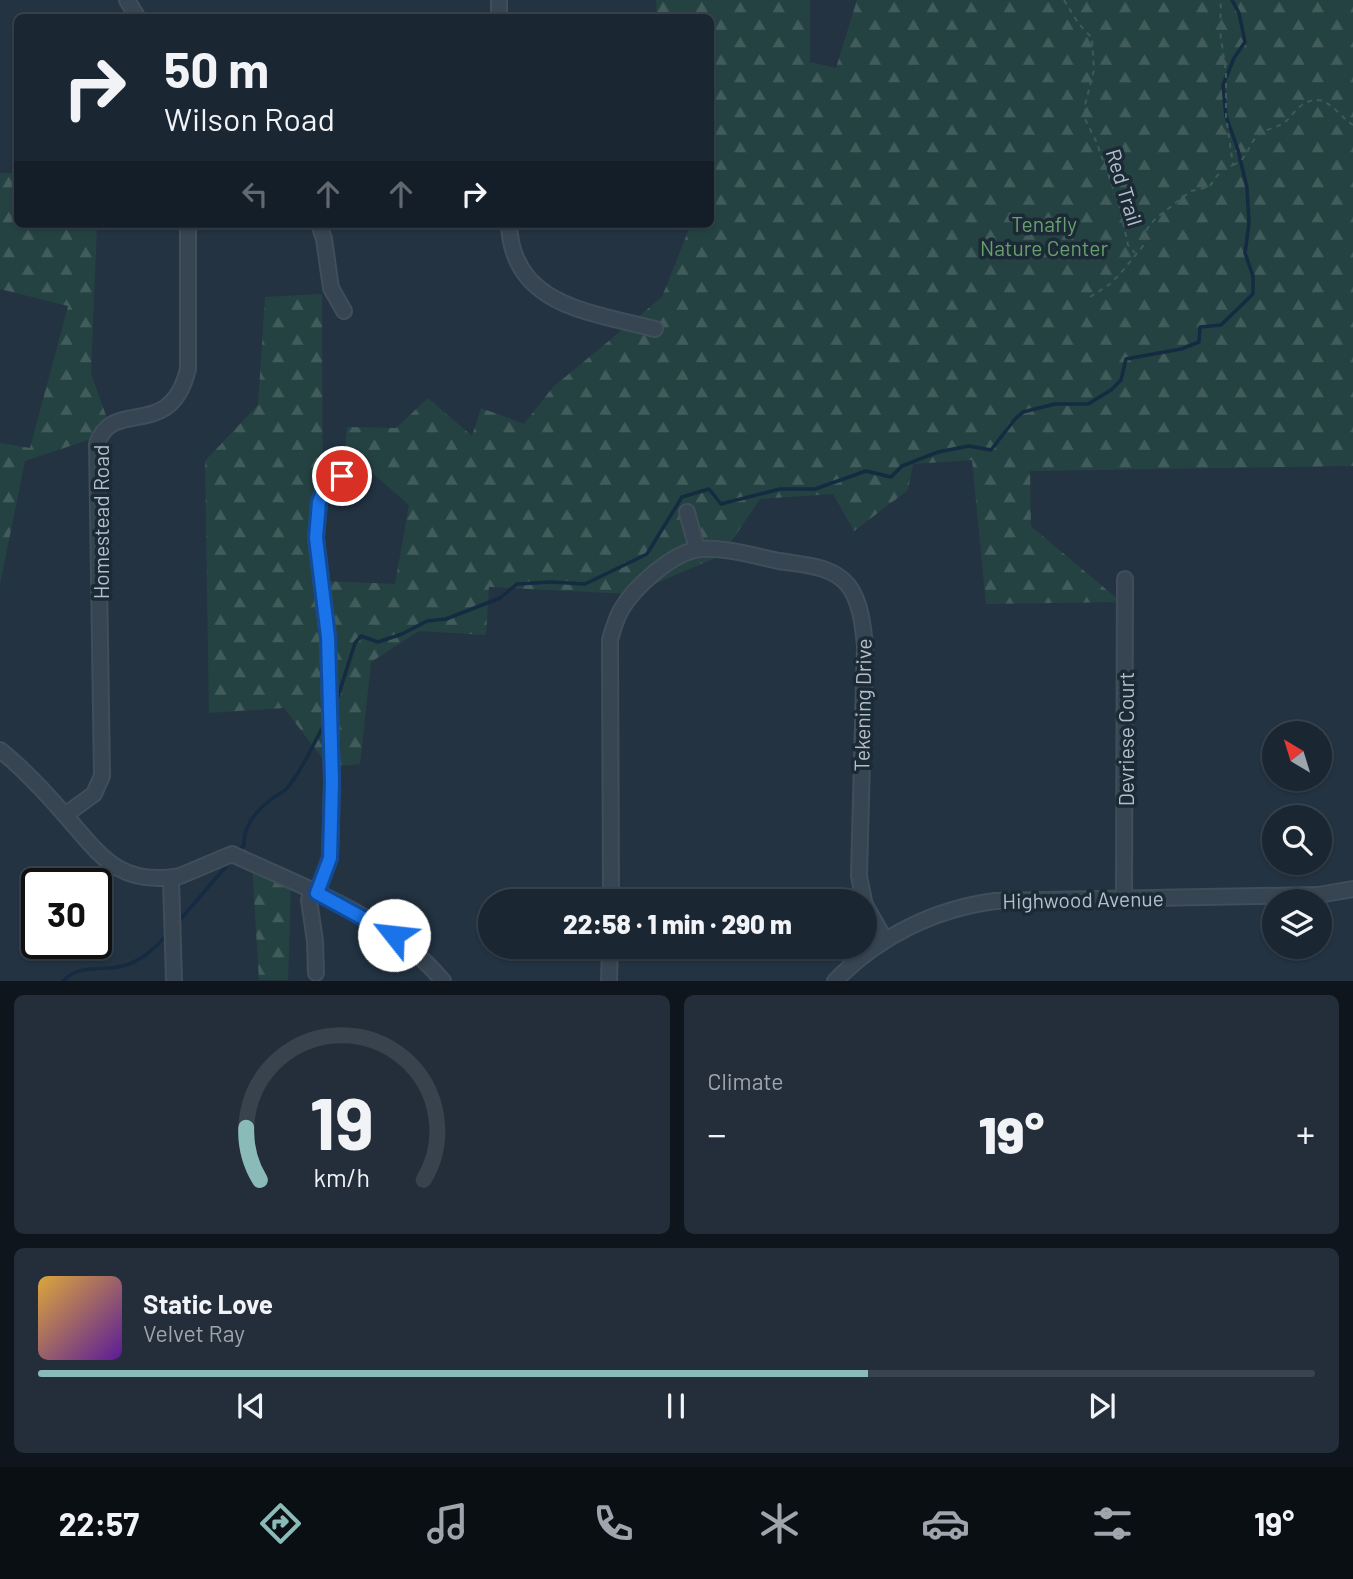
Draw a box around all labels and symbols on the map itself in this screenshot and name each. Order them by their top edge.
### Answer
street label: Red Trail [1101,146,1149,228]
park label: Tenafly Nature Center [980,211,1108,260]
street label: Homestead Road [88,445,113,599]
pin [312,446,372,506]
street label: Tekening Drive [848,638,876,772]
street label: Devriese Court [1113,672,1138,806]
north arrow [1262,721,1332,791]
speed limit sign: 30 [21,868,112,959]
street label: Highwood Avenue [1002,885,1164,913]
position arrow [357,898,431,972]

